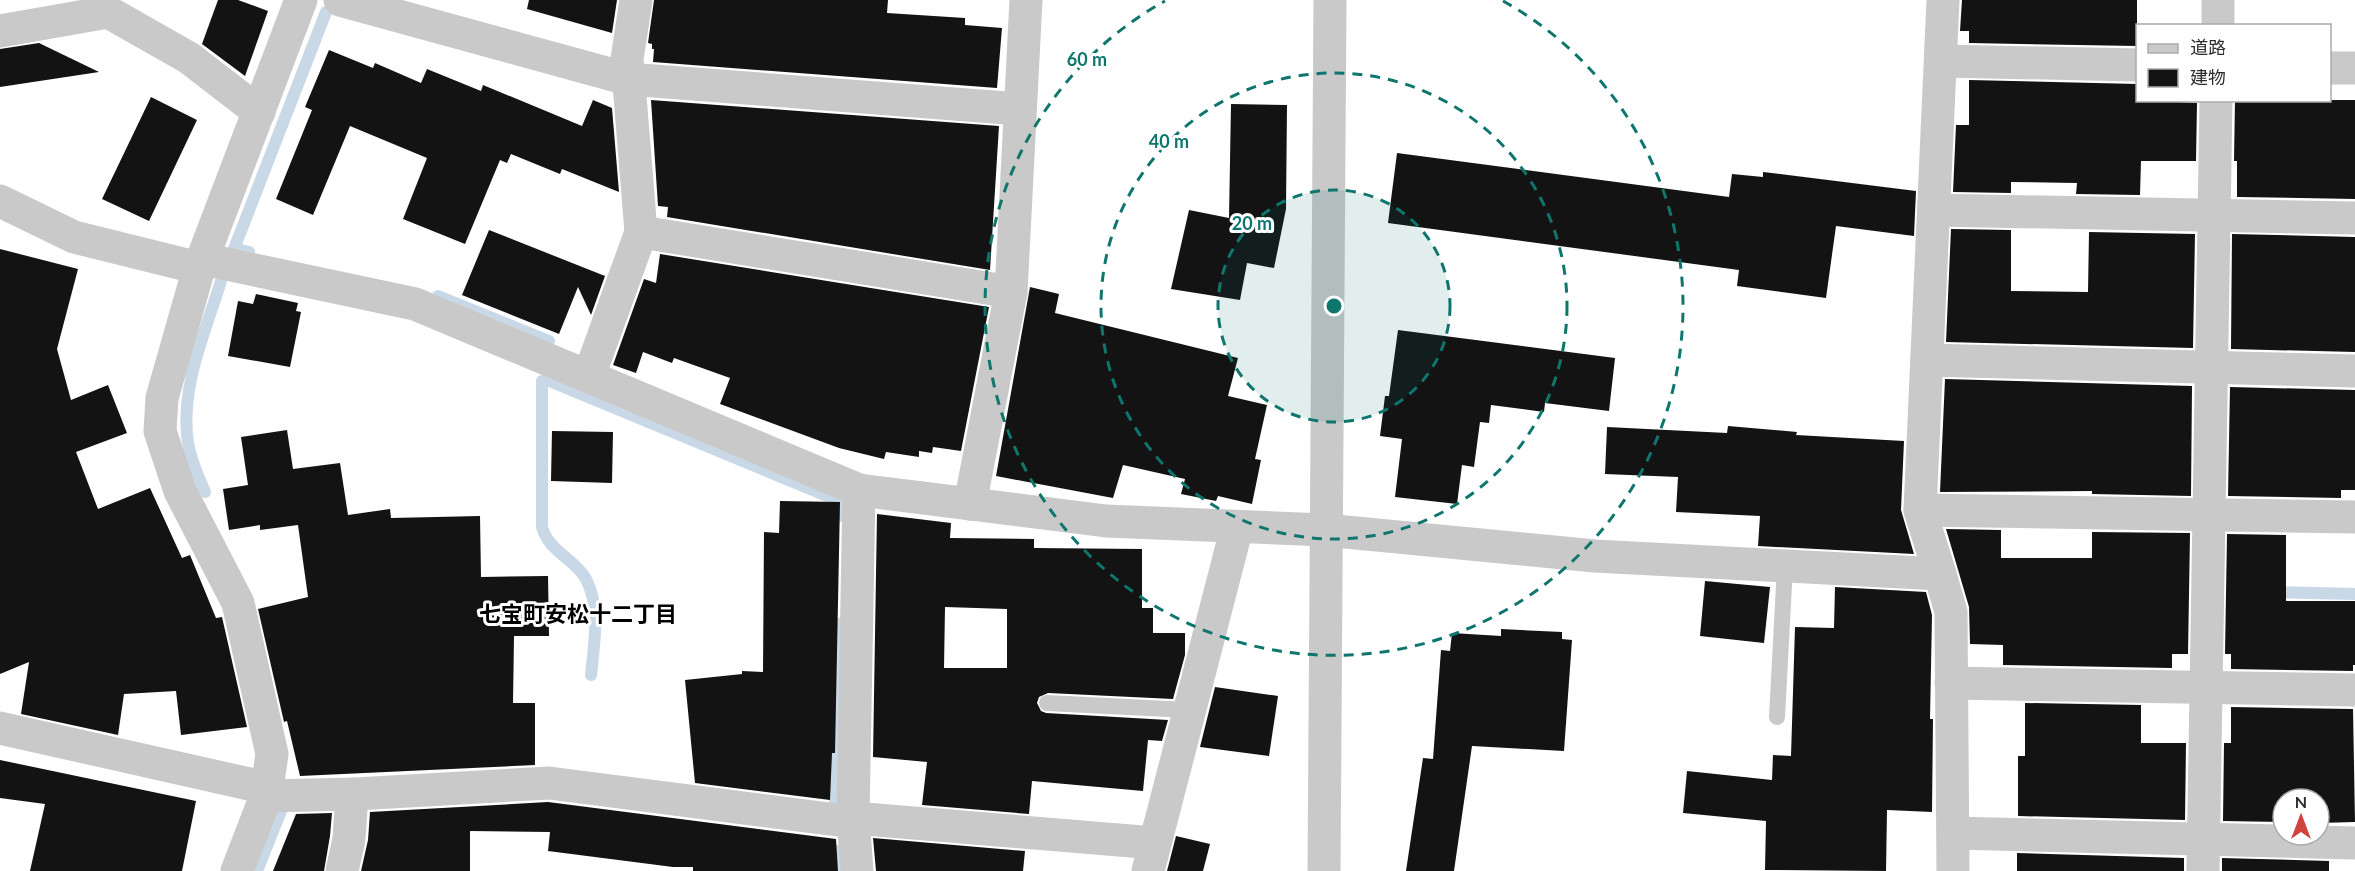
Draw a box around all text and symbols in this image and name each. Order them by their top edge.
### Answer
legend [2136,24,2331,102]
text: 道路 [2190,36,2226,58]
text: 60 m [1067,48,1107,70]
text: 建物 [2190,66,2226,88]
text: 40 m [1149,130,1189,152]
text: 20 m [1232,212,1272,234]
centre of rings [1324,296,1344,316]
district label: 七宝町安松十二丁目 [479,600,677,627]
north arrow [2271,787,2331,847]
text: N [2295,792,2307,811]

